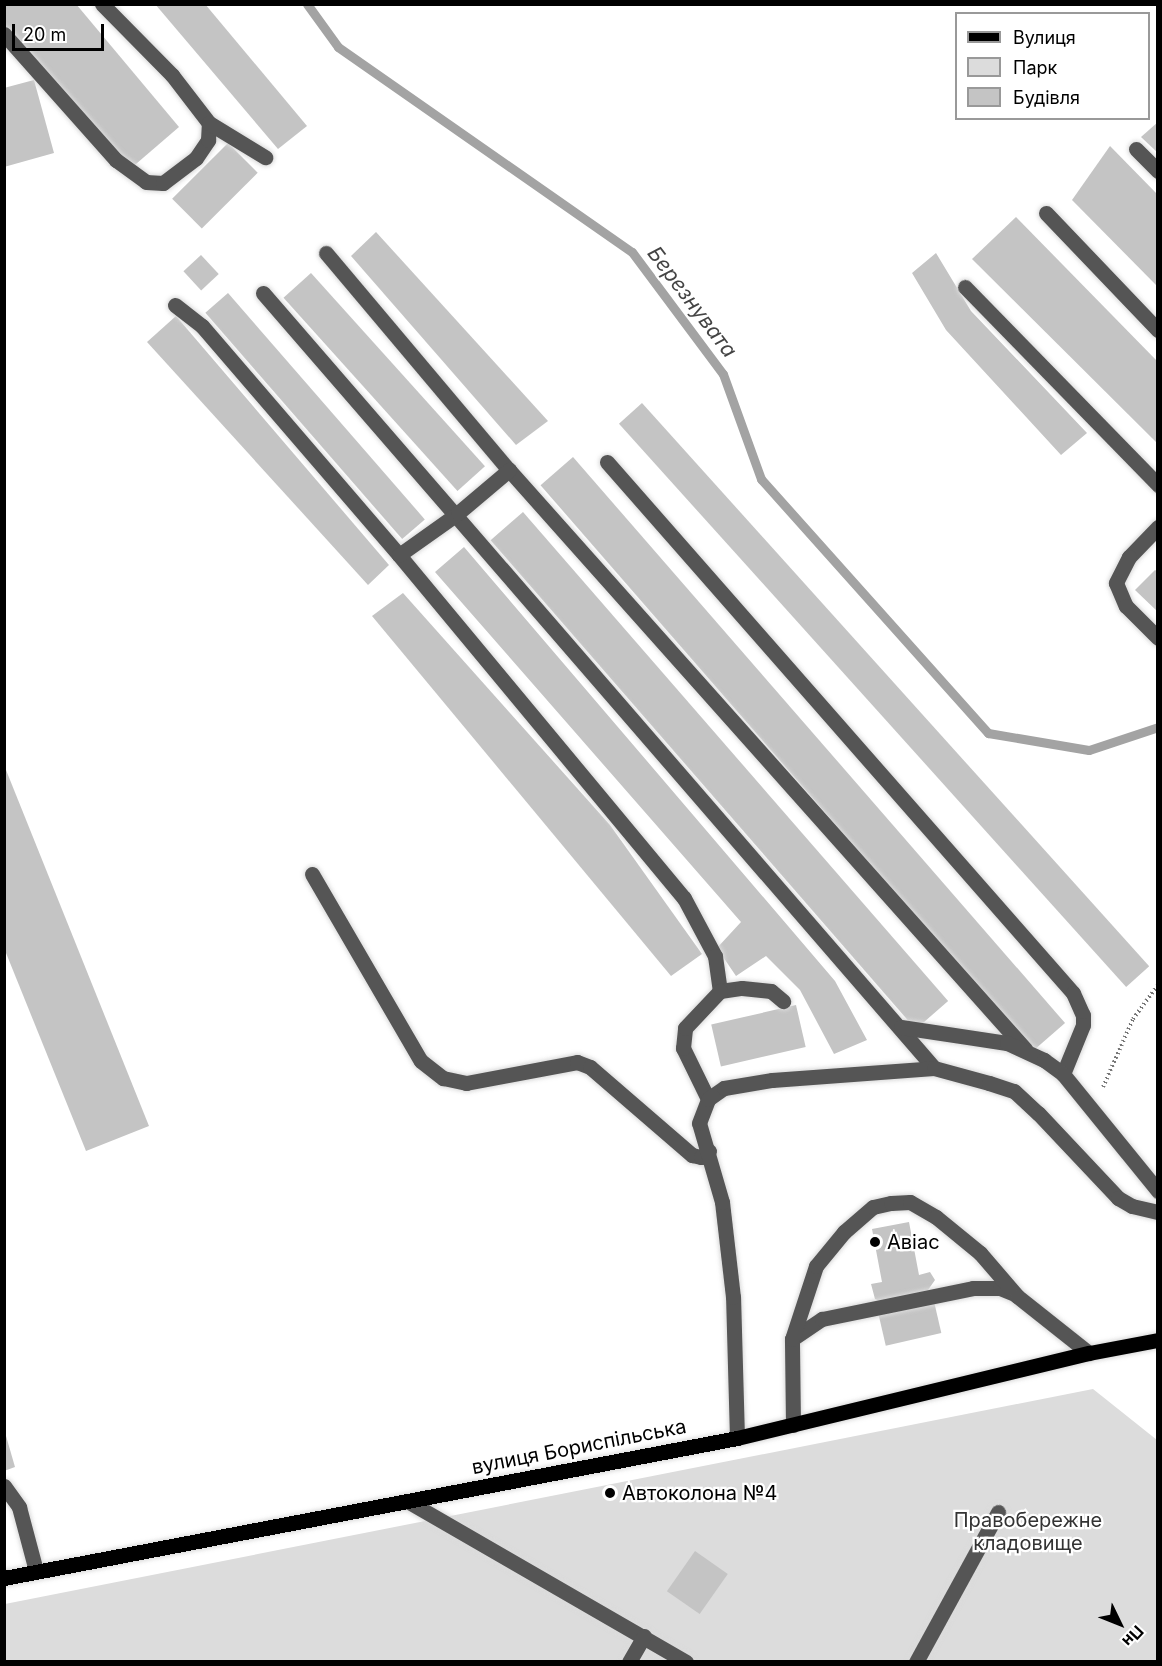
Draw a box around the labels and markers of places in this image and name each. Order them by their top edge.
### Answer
place label: Авіас [887,1230,940,1254]
marker: Авіас [868,1235,882,1249]
place label: Автоколона №4 [622,1481,777,1505]
marker: Автоколона №4 [603,1486,617,1500]

